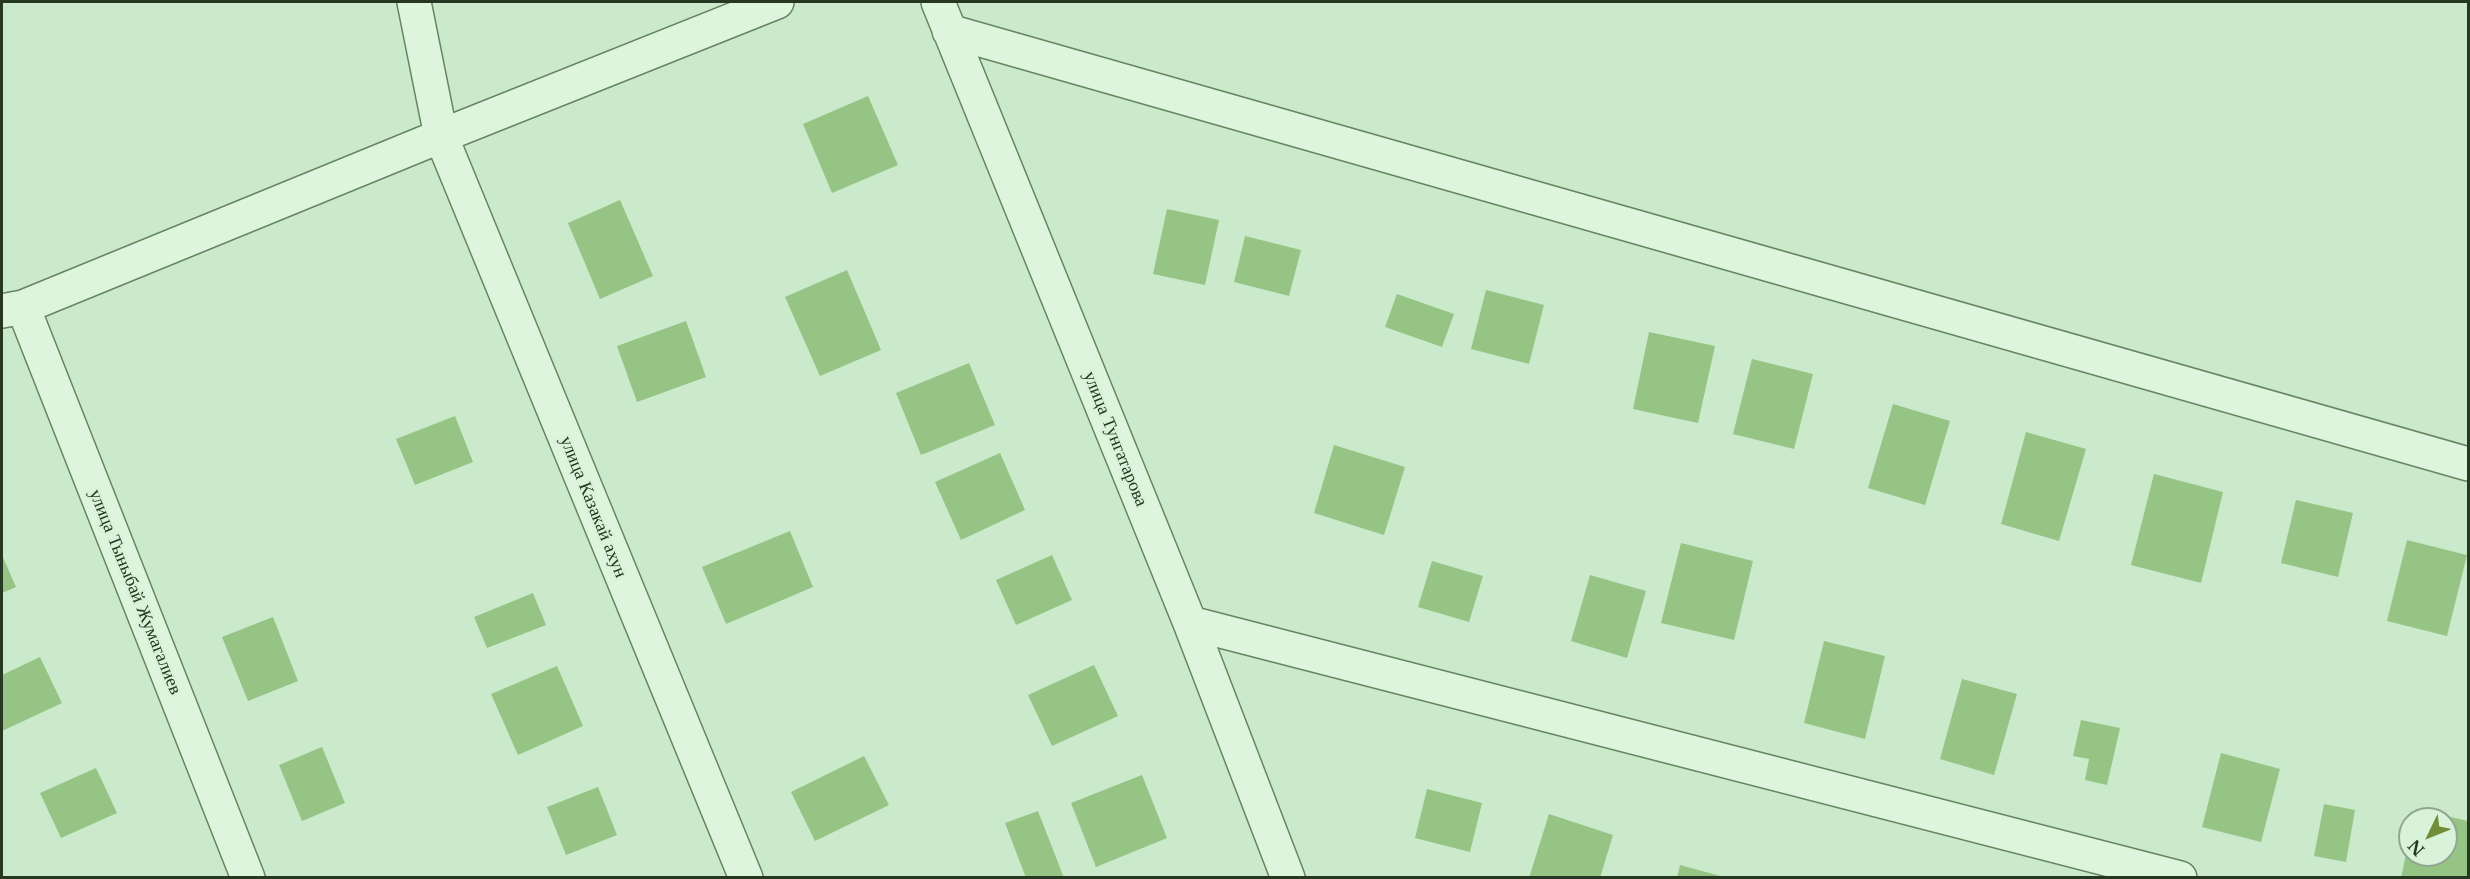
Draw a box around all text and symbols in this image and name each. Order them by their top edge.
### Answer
street label: улица Тунгатарова [1078,368,1152,510]
street label: улица Казакай ахун [555,433,631,581]
street label: улица Тыныбай Жумагалиев [84,486,186,698]
north arrow [2398,807,2458,867]
text: N [2404,836,2429,860]

